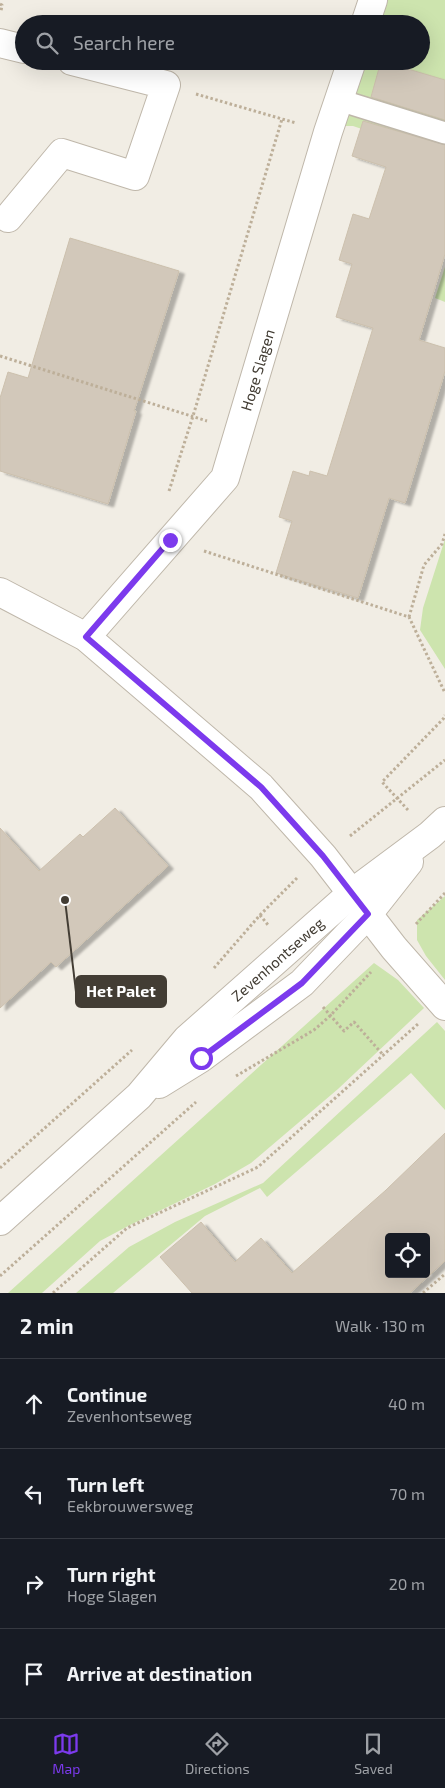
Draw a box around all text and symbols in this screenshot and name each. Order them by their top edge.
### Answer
search box [15,15,430,70]
icon: search [33,29,61,57]
text: Search here [73,31,175,54]
street label: Hoge Slagen [237,327,278,413]
route end [159,529,182,552]
street label: Zevenhontseweg [227,913,328,1005]
callout: Het Palet [76,976,166,1007]
text: Het Palet [86,981,156,1000]
route start [190,1047,213,1070]
map controls [385,1233,430,1278]
button: locate [385,1233,430,1278]
text: 2 min [20,1313,74,1338]
text: Walk · 130 m [335,1316,425,1335]
text: Continue [67,1383,147,1406]
icon: ahead [20,1390,48,1418]
text: 40 m [388,1394,425,1413]
text: Zevenhontseweg [67,1406,192,1425]
text: Turn left [67,1473,144,1496]
icon: left [20,1480,48,1508]
text: 70 m [390,1484,425,1503]
text: Eekbrouwersweg [67,1496,193,1515]
text: Turn right [67,1563,155,1586]
icon: right [20,1570,48,1598]
text: 20 m [389,1574,425,1593]
text: Hoge Slagen [67,1586,157,1605]
icon: arrive [20,1660,48,1688]
text: Arrive at destination [67,1662,252,1685]
tab: Map [52,1730,80,1777]
tab: Directions [185,1730,250,1777]
tab: Saved [354,1730,393,1777]

